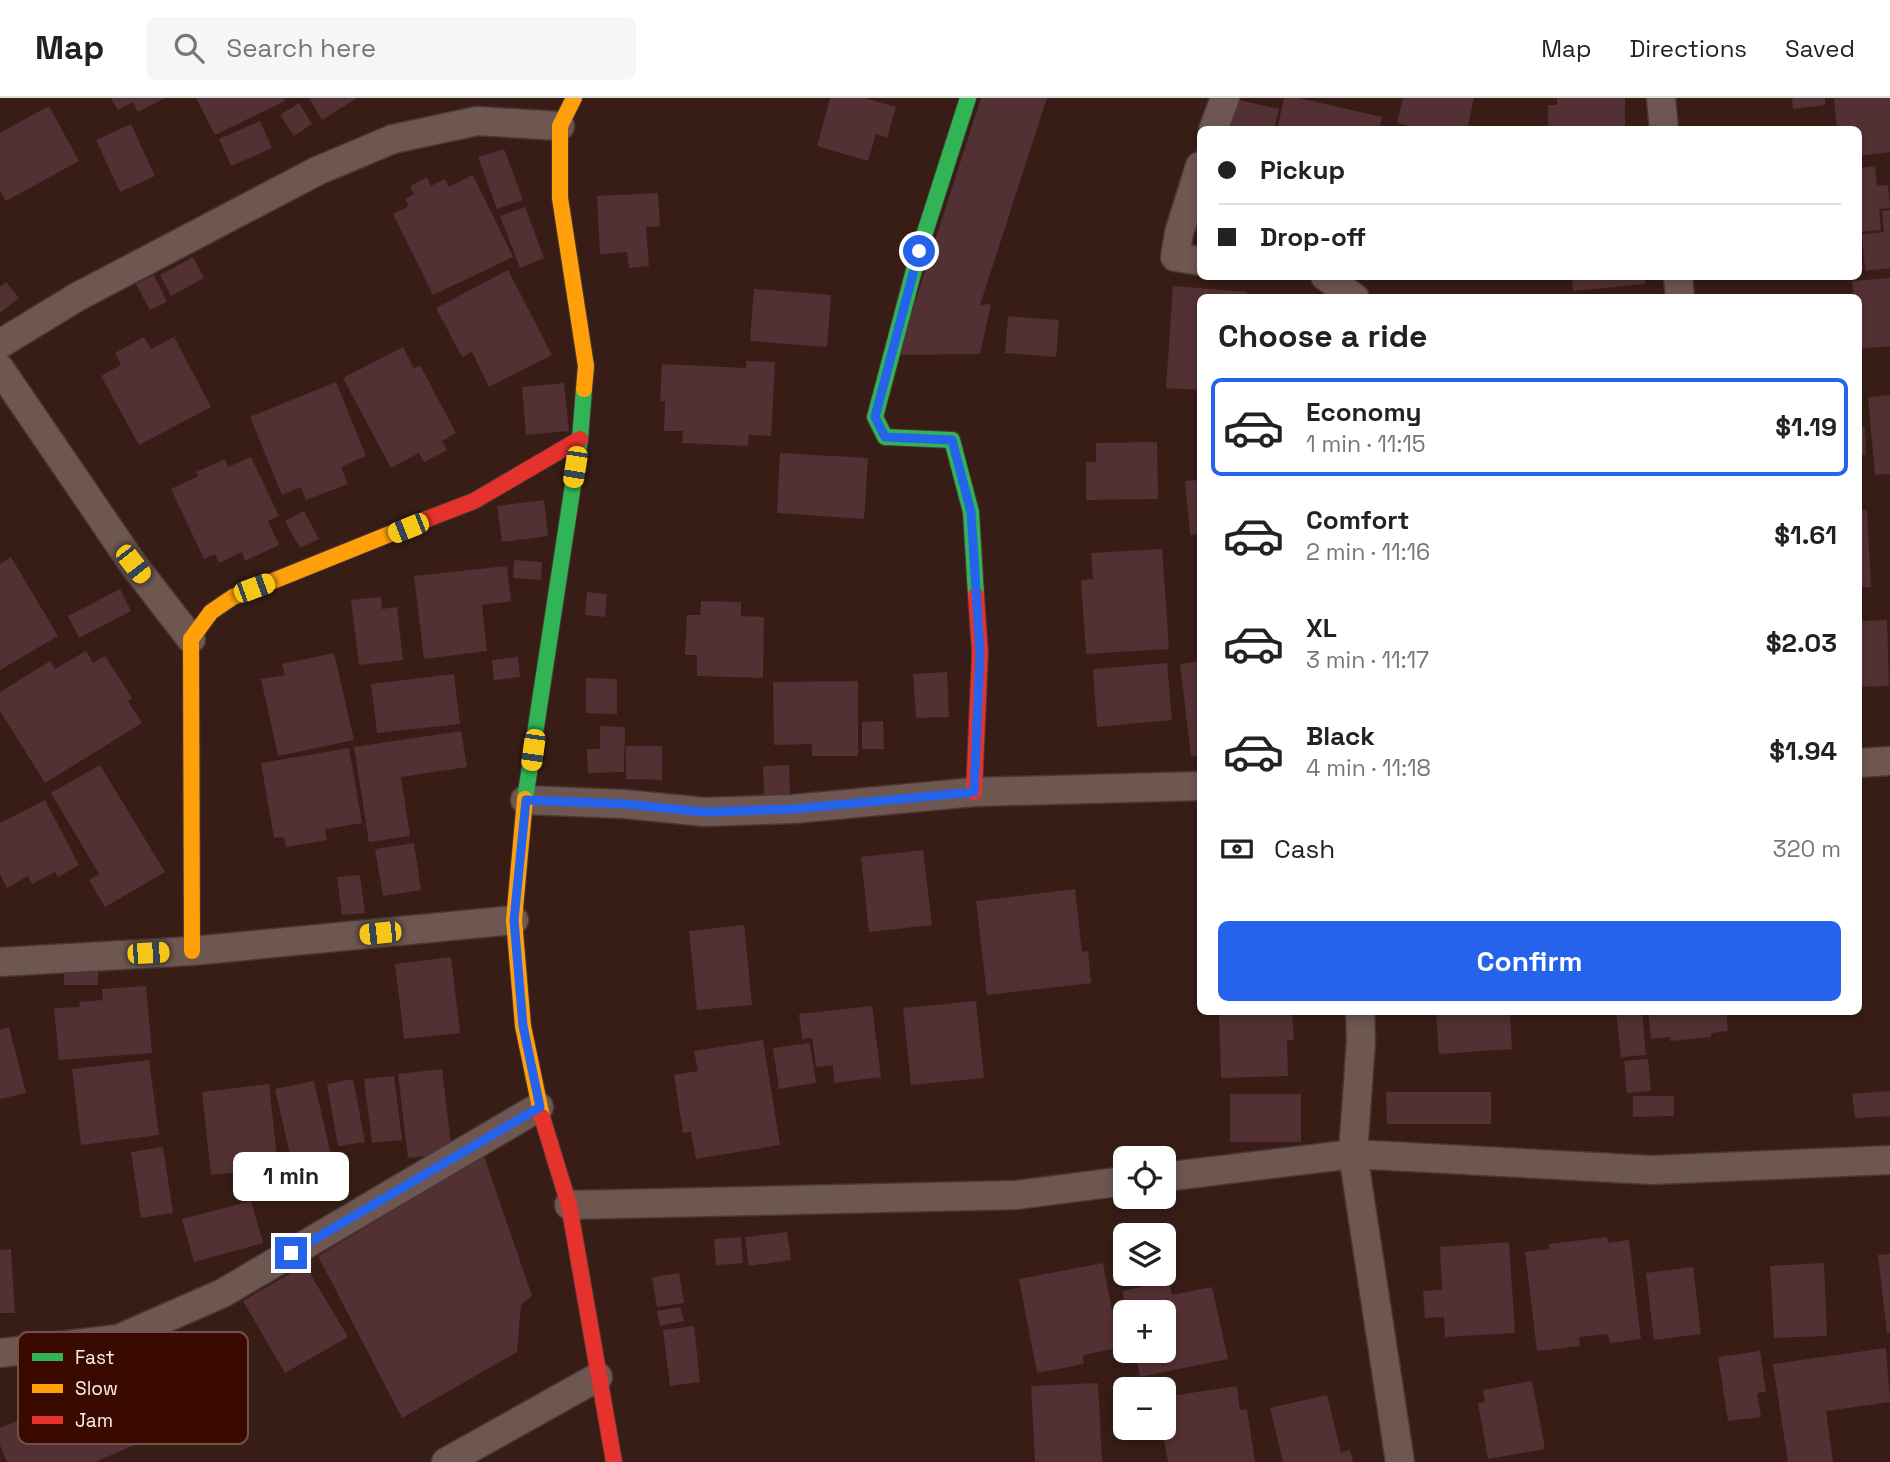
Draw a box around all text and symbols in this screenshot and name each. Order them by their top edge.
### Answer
search box [146,17,636,80]
text: Map [35,27,104,69]
icon: search [170,29,208,67]
text: Search here [226,31,376,65]
text: Map [1541,33,1591,64]
text: Directions [1629,33,1747,64]
text: Saved [1785,33,1855,64]
text: Pickup [1260,153,1345,187]
text: Drop-off [1260,220,1366,254]
route start [903,235,935,267]
text: Choose a ride [1218,316,1428,356]
text: Economy [1306,395,1422,429]
icon: car [1222,396,1285,459]
text: $1.19 [1775,410,1837,444]
text: 1 min · 11:15 [1306,429,1426,459]
car [562,445,589,489]
text: Comfort [1306,503,1409,537]
icon: car [1222,504,1285,567]
car [385,510,432,546]
text: $1.61 [1774,518,1837,552]
text: 2 min · 11:16 [1306,537,1430,567]
car [112,541,155,587]
car [231,571,278,605]
text: XL [1306,611,1337,645]
icon: car [1222,612,1285,675]
text: $2.03 [1766,626,1837,660]
text: 3 min · 11:17 [1306,645,1429,675]
text: Black [1306,719,1375,753]
icon: car [1222,720,1285,783]
car [520,728,547,772]
text: $1.94 [1769,734,1837,768]
text: 4 min · 11:18 [1306,753,1431,783]
icon: cash [1218,830,1256,868]
text: Cash [1274,832,1335,866]
text: 320 m [1773,834,1841,864]
car [359,920,402,946]
button: Confirm [1218,921,1841,1001]
car [127,941,170,965]
map controls [1113,1146,1176,1440]
button: locate [1113,1146,1176,1209]
callout: 1 min [233,1152,349,1200]
text: 1 min [263,1161,319,1191]
button: layers [1113,1223,1176,1286]
route end [275,1237,307,1269]
button: + [1113,1300,1176,1363]
legend [18,1332,248,1444]
text: Fast [75,1345,115,1370]
text: Slow [75,1376,118,1401]
button: − [1113,1377,1176,1440]
text: Jam [75,1408,113,1433]

